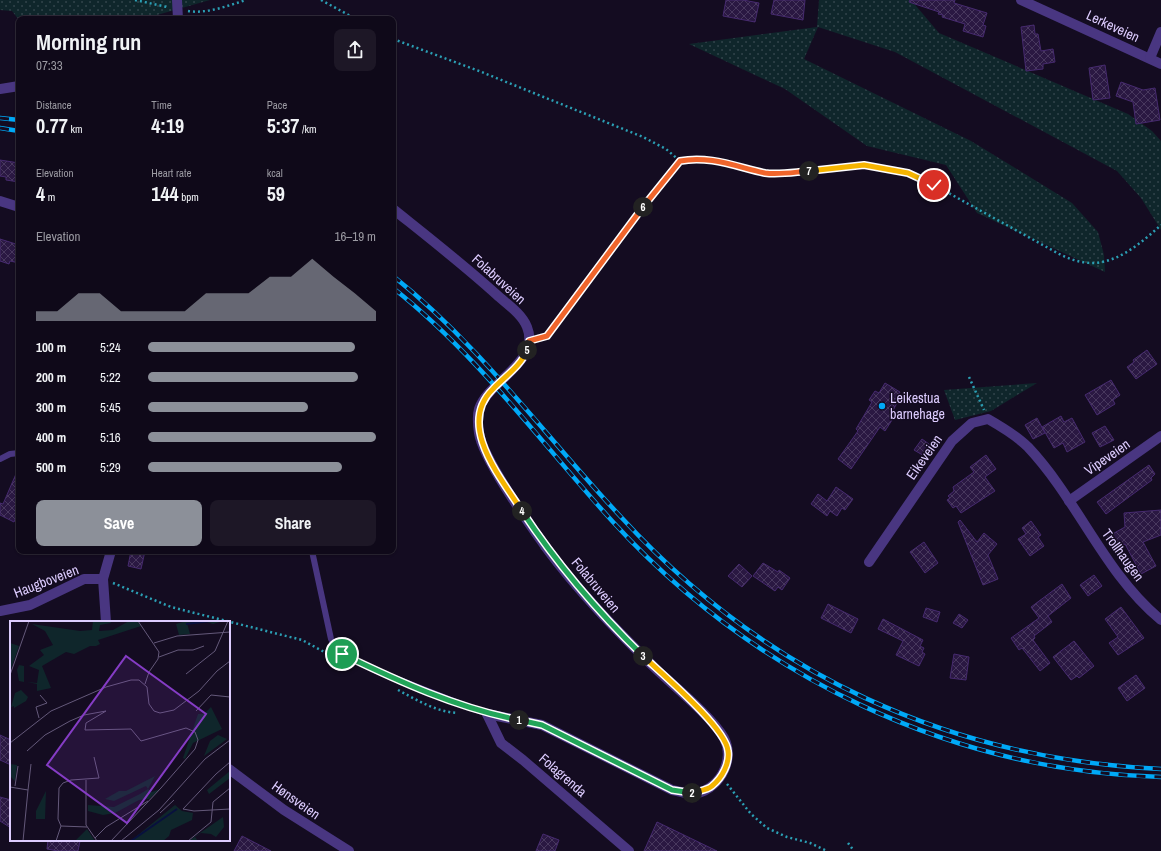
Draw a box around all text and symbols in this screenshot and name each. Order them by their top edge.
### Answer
street label: Lerkeveien [1083,6,1143,46]
text: Morning run [36,27,141,57]
button: share [334,29,376,71]
text: 07:33 [36,57,63,74]
text: Distance [36,98,72,112]
text: Time [151,98,172,112]
text: Pace [267,98,287,112]
text: 0.77 [36,112,68,139]
text: 4:19 [151,112,184,139]
text: 5:37 [267,112,299,139]
text: km [68,122,82,136]
text: /km [299,122,317,136]
pin: 7 [799,161,819,181]
text: 7 [806,164,812,178]
text: Elevation [36,166,74,180]
text: Heart rate [151,166,191,180]
text: kcal [267,166,283,180]
pin [917,168,951,202]
icon: check [923,174,945,196]
text: 4 [36,180,45,207]
text: 144 [151,180,179,207]
text: 59 [267,180,285,207]
text: m [45,190,55,204]
text: bpm [179,190,199,204]
pin: 6 [633,197,653,217]
text: 6 [640,200,646,214]
text: Elevation [36,228,80,245]
text: 16–19 m [335,228,376,245]
street label: Folabruveien [468,250,530,308]
text: 100 m [36,339,66,356]
text: 5:24 [100,339,121,356]
pin: 5 [517,340,537,360]
text: 5 [524,343,530,357]
text: 200 m [36,369,66,386]
text: 5:22 [100,369,121,386]
place label: Leikestua barnehage [890,389,945,423]
text: 300 m [36,399,66,416]
text: 5:45 [100,399,121,416]
marker: Leikestua barnehage [877,401,887,411]
text: 400 m [36,429,66,446]
text: 5:16 [100,429,121,446]
street label: Eikeveien [902,431,946,483]
street label: Vipeveien [1081,435,1133,479]
text: 500 m [36,459,66,476]
text: 5:29 [100,459,121,476]
button: Save [36,500,202,546]
button: Share [210,500,376,546]
pin: 4 [512,501,532,521]
text: 4 [519,504,525,518]
street label: Trollhaugen [1098,525,1148,585]
street label: Folabruveien [568,554,624,616]
street label: Haugboveien [11,560,81,602]
inset map [10,621,230,841]
pin [325,637,359,671]
icon: arrive [331,643,353,665]
pin: 3 [633,646,653,666]
text: 3 [640,649,646,663]
pin: 1 [509,710,529,730]
text: 1 [516,713,522,727]
street label: Folagrenda [535,749,591,801]
street label: Hønsveien [268,777,324,823]
pin: 2 [682,783,702,803]
text: 2 [689,786,695,800]

